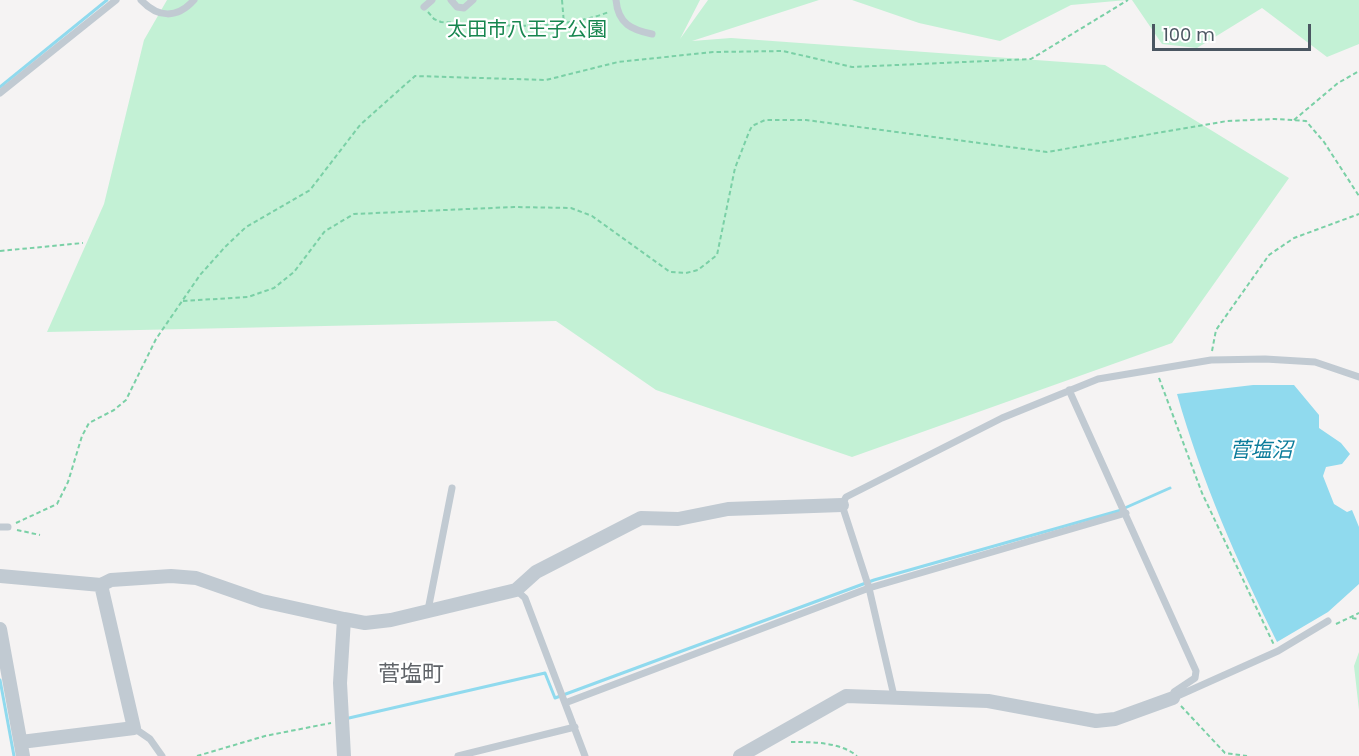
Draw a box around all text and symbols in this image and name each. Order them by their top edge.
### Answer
scale bar [1155,12,1314,50]
park label: 太田市八王子公園 [447,19,607,43]
text: 100 m [1163,22,1215,47]
water label: 菅塩沼 [1230,439,1292,465]
district label: 菅塩町 [378,662,444,688]

